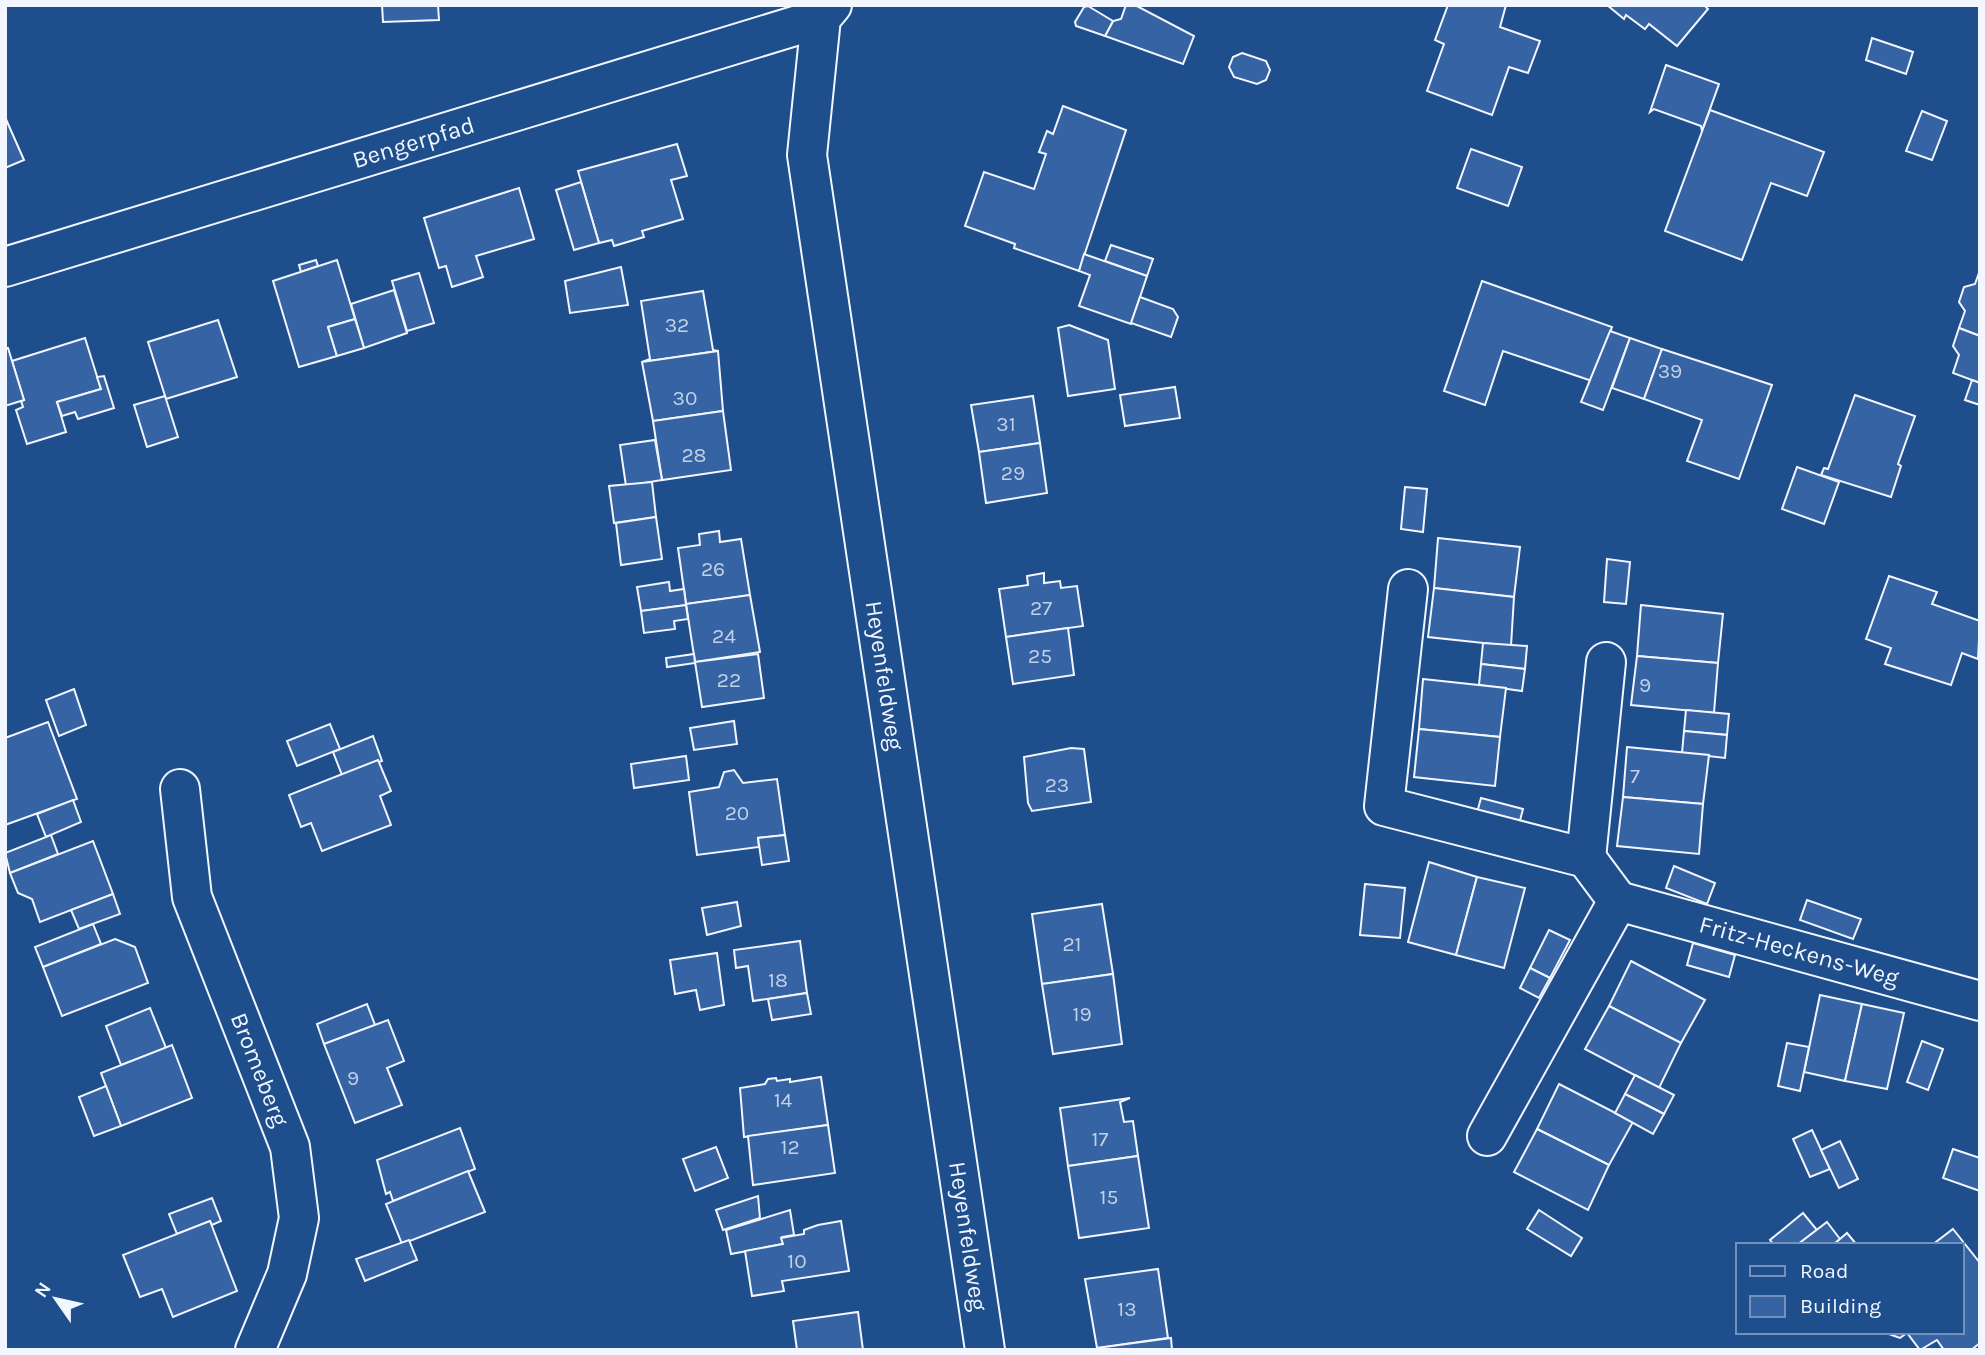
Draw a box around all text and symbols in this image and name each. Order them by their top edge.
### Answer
street label: Bengerpfad [349,111,478,174]
house number: 32 [665,313,689,337]
house number: 39 [1658,359,1682,383]
house number: 30 [673,386,697,410]
house number: 31 [996,412,1016,436]
house number: 28 [681,443,707,467]
house number: 29 [1001,461,1025,485]
house number: 26 [701,557,725,581]
house number: 27 [1030,596,1052,620]
street label: Heyenfeldweg [860,599,910,753]
house number: 24 [712,624,736,648]
house number: 25 [1028,644,1052,668]
house number: 22 [717,668,741,692]
house number: 9 [1639,673,1651,697]
house number: 7 [1630,764,1640,788]
house number: 23 [1045,773,1069,797]
house number: 20 [725,801,749,825]
street label: Fritz-Heckens-Weg [1696,910,1903,992]
house number: 21 [1062,932,1082,956]
house number: 18 [768,968,788,992]
house number: 19 [1072,1002,1092,1026]
street label: Bromeberg [225,1009,295,1131]
house number: 9 [347,1066,359,1090]
house number: 14 [774,1088,793,1112]
house number: 17 [1092,1127,1109,1151]
house number: 12 [780,1135,800,1159]
street label: Heyenfeldweg [943,1159,993,1314]
house number: 15 [1100,1185,1118,1209]
legend [1736,1243,1964,1334]
house number: 10 [787,1249,807,1273]
text: Road [1800,1259,1848,1283]
north arrow [21,1264,91,1334]
text: N [30,1278,56,1302]
text: Building [1800,1294,1881,1318]
house number: 13 [1117,1297,1137,1321]

